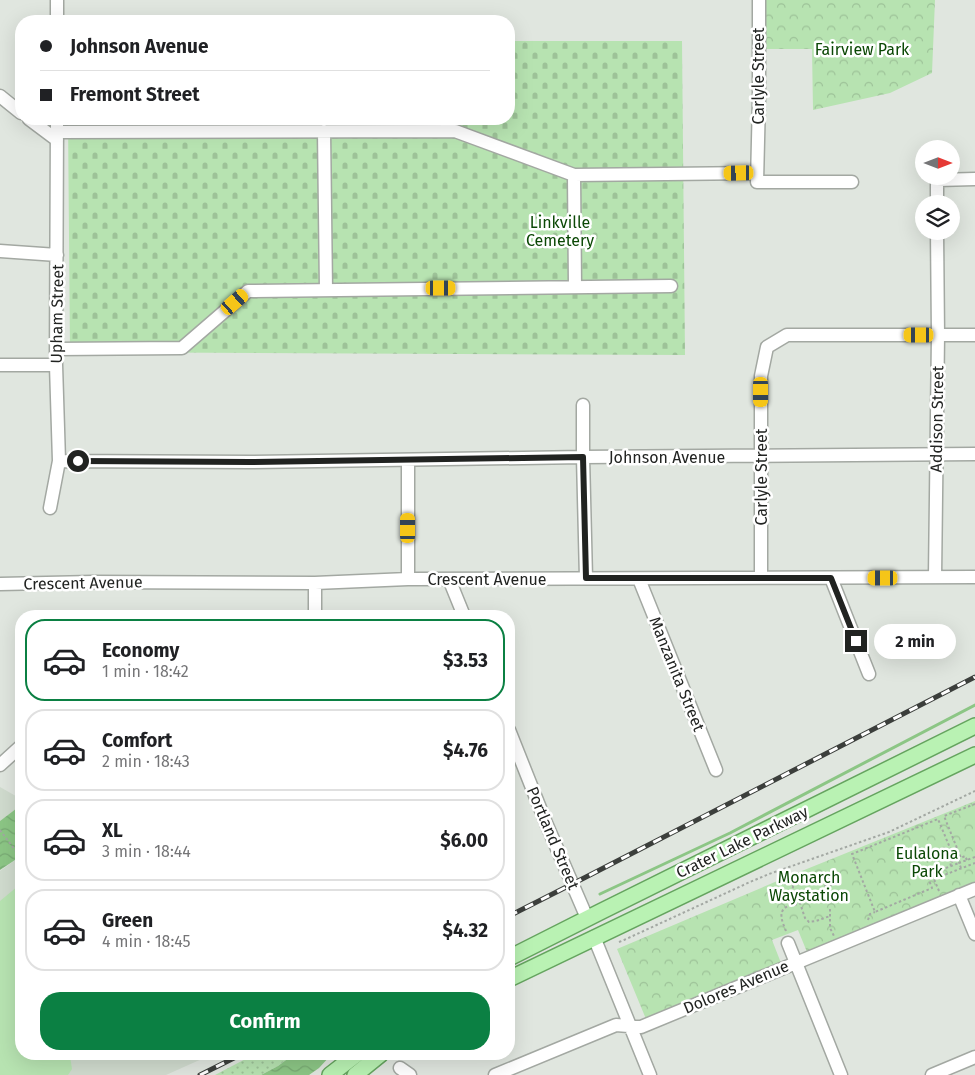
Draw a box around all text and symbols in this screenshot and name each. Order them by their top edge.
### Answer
street label: Carlyle Street [749,27,768,125]
text: Johnson Avenue [70,35,208,58]
park label: Fairview Park [815,40,910,59]
text: Fremont Street [70,83,200,106]
north arrow [915,140,960,185]
map controls [915,140,960,240]
car [723,165,754,181]
button: layers [915,195,960,240]
park label: Linkville Cemetery [526,213,594,250]
street label: Upham Street [47,264,67,364]
car [426,281,456,296]
car [218,286,251,318]
car [904,328,934,343]
street label: Addison Street [927,365,947,472]
car [753,377,768,407]
street label: Carlyle Street [752,428,771,526]
street label: Johnson Avenue [609,448,725,467]
route start [67,450,89,472]
car [400,513,415,543]
street label: Crescent Avenue [427,570,547,589]
car [868,571,898,586]
street label: Crescent Avenue [23,572,143,594]
street label: Manzanita Street [645,614,709,734]
callout: 2 min [874,624,956,658]
route end [845,630,867,652]
text: 2 min [895,632,935,651]
icon: car [42,638,87,683]
text: Economy [102,639,179,662]
text: $3.53 [443,649,488,672]
text: 1 min · 18:42 [102,662,189,681]
icon: car [42,728,87,773]
text: Comfort [102,729,172,752]
text: $4.76 [443,739,488,762]
text: 2 min · 18:43 [102,752,190,771]
street label: Portland Street [523,784,583,892]
street label: Crater Lake Parkway [673,802,811,882]
icon: car [42,818,87,863]
text: XL [102,819,123,842]
text: $6.00 [440,829,488,852]
text: 3 min · 18:44 [102,842,191,861]
park label: Eulalona Park [896,844,958,881]
park label: Monarch Waystation [769,868,849,905]
icon: car [42,908,87,953]
text: Green [102,909,153,932]
text: $4.32 [442,919,488,942]
text: 4 min · 18:45 [102,932,191,951]
street label: Dolores Avenue [680,956,792,1018]
button: Confirm [40,992,490,1050]

